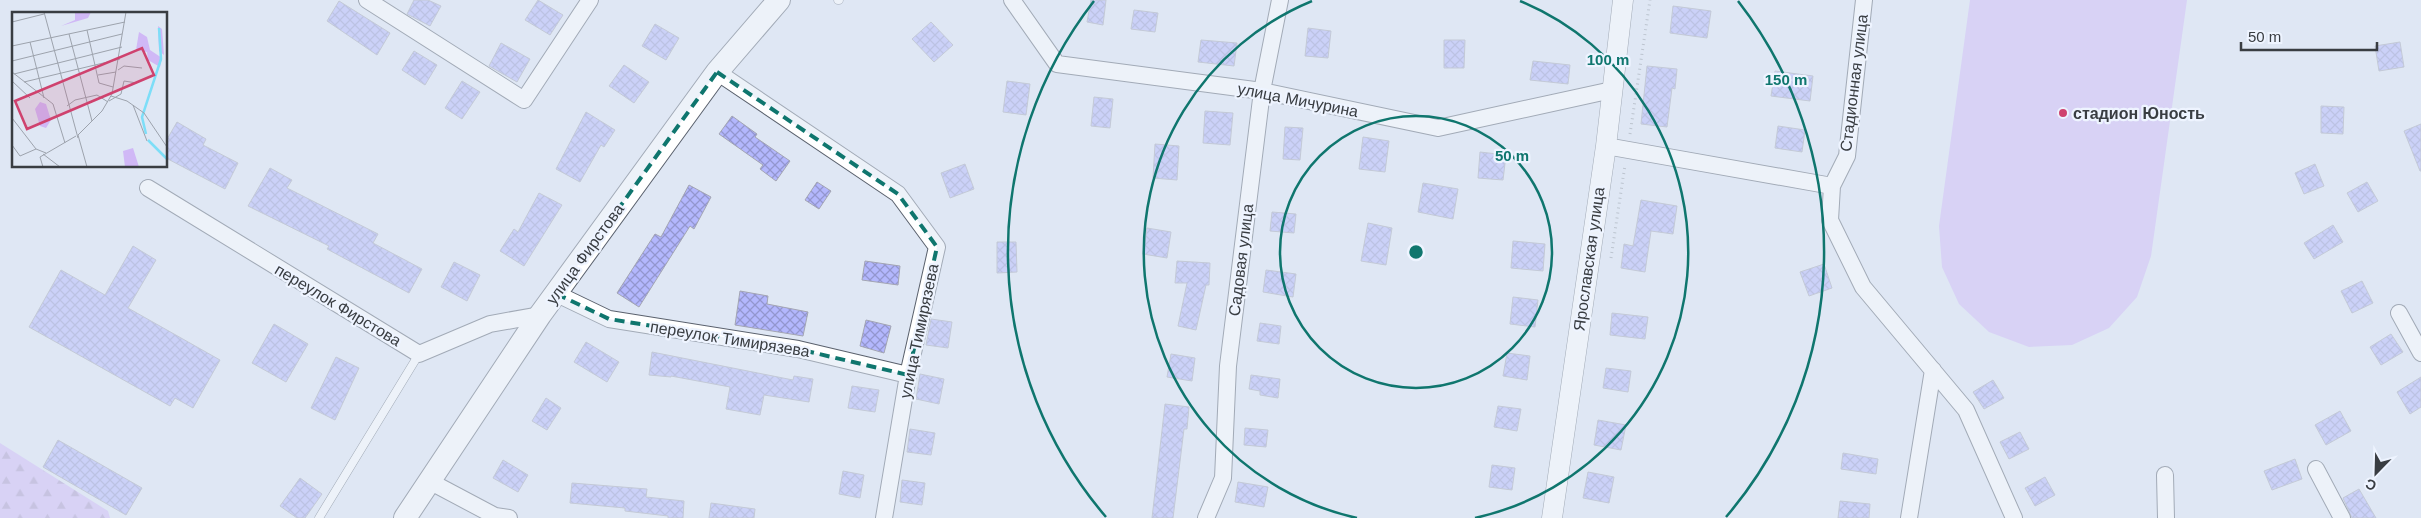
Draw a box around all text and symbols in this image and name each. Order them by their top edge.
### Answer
inset map [12,12,168,168]
street label: Стадионная улица [1837,13,1871,153]
scale bar [2241,20,2377,52]
text: 50 m [2248,28,2281,45]
text: 100 m [1587,51,1629,68]
text: 150 m [1765,71,1807,88]
street label: улица Мичурина [1236,80,1360,120]
place label: стадион Юность [2073,105,2205,122]
marker: стадион Юность [2057,107,2069,119]
text: 50 m [1495,147,1529,164]
street label: Ярославская улица [1570,186,1608,332]
street label: улица Фирстова [543,201,627,307]
street label: Садовая улица [1226,203,1256,317]
centre of rings [1407,243,1425,261]
street label: переулок Фирстова [272,261,404,349]
street label: улица Тимирязева [896,262,942,400]
street label: переулок Тимирязева [649,318,811,360]
north arrow [2351,448,2401,498]
text: С [2363,476,2379,494]

